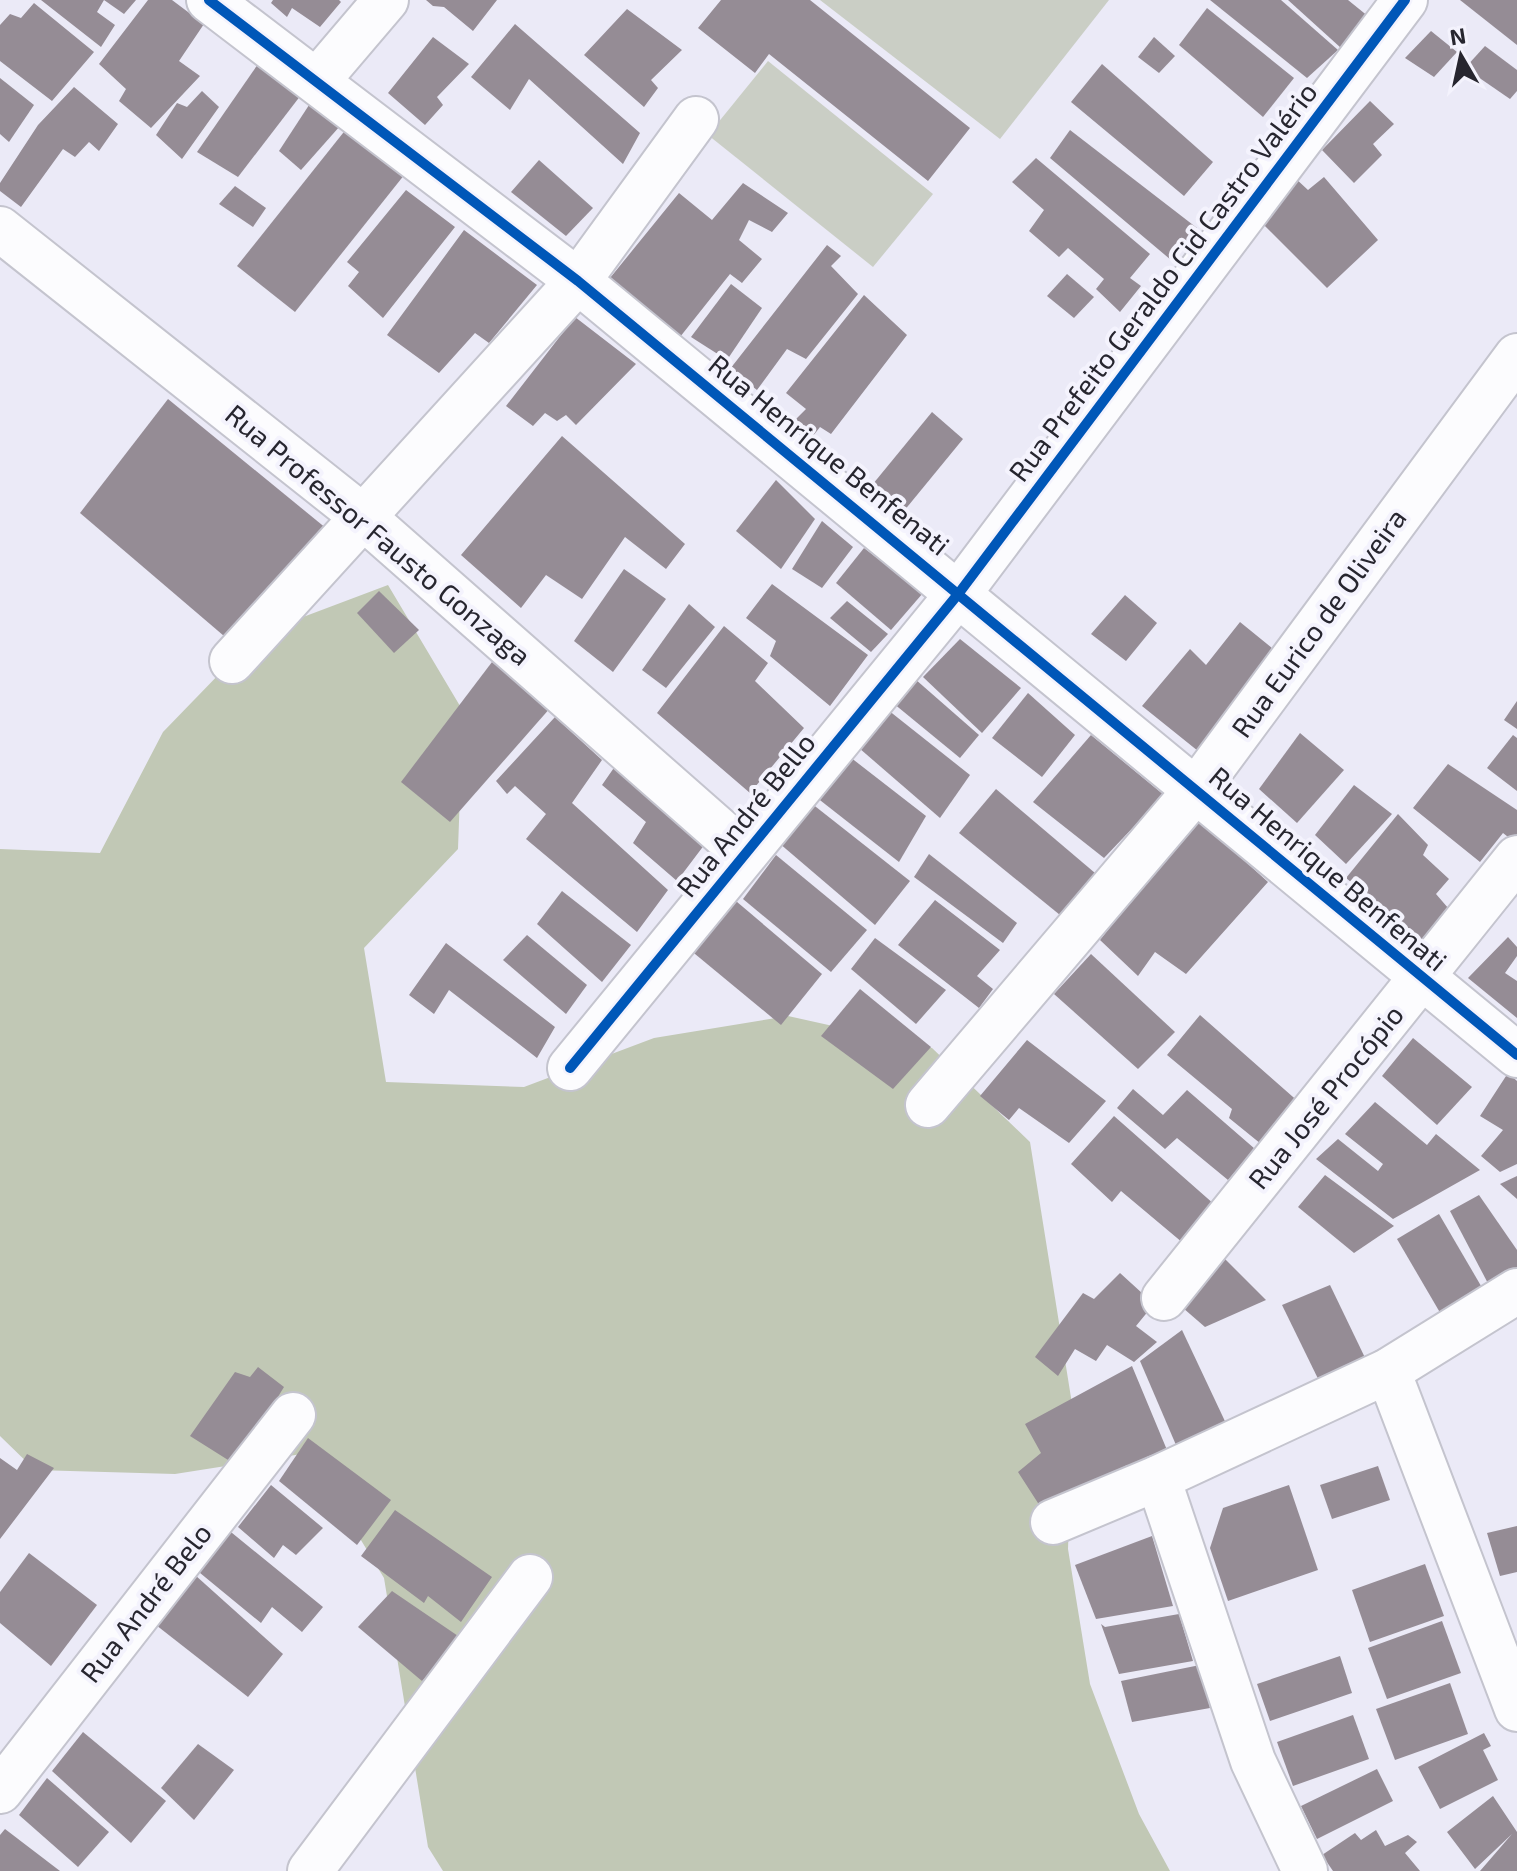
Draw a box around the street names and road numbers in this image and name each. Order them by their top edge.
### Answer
street label: Rua Prefeito Geraldo Cid Castro Valério [1001,75,1324,488]
street label: Rua Henrique Benfenati [702,347,957,562]
street label: Rua Professor Fausto Gonzaga [219,397,538,672]
street label: Rua Eurico de Oliveira [1224,501,1413,744]
street label: Rua André Bello [669,726,822,903]
street label: Rua Henrique Benfenati [1203,759,1454,978]
street label: Rua José Procópio [1241,997,1410,1195]
street label: Rua André Belo [72,1516,218,1689]

